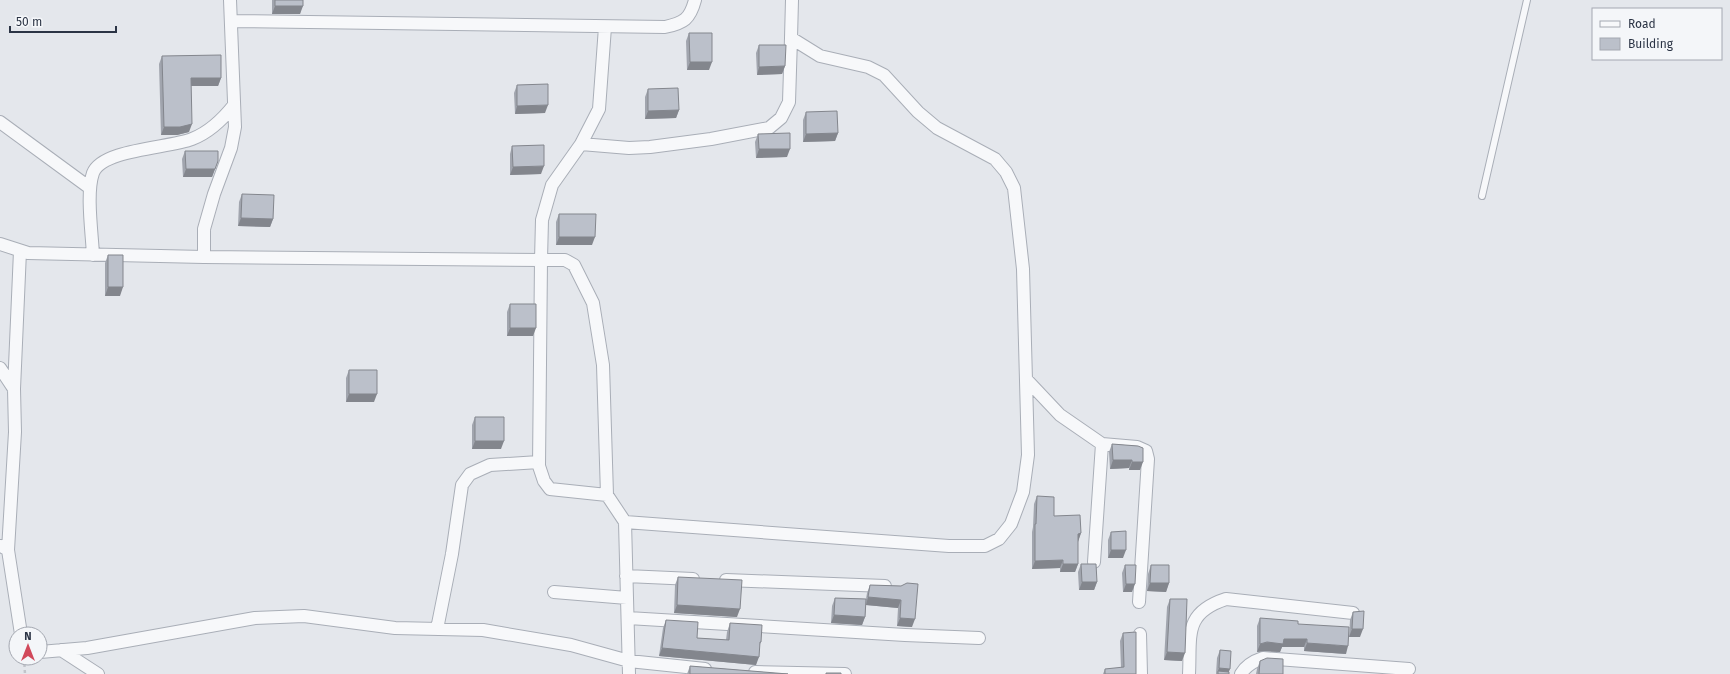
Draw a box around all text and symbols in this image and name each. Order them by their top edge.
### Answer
scale bar [10,8,116,34]
legend [1592,8,1722,60]
text: 50 m [16,15,42,29]
text: Road [1628,17,1656,31]
text: Building [1628,37,1674,51]
north arrow [8,626,48,666]
text: N [24,630,32,643]

